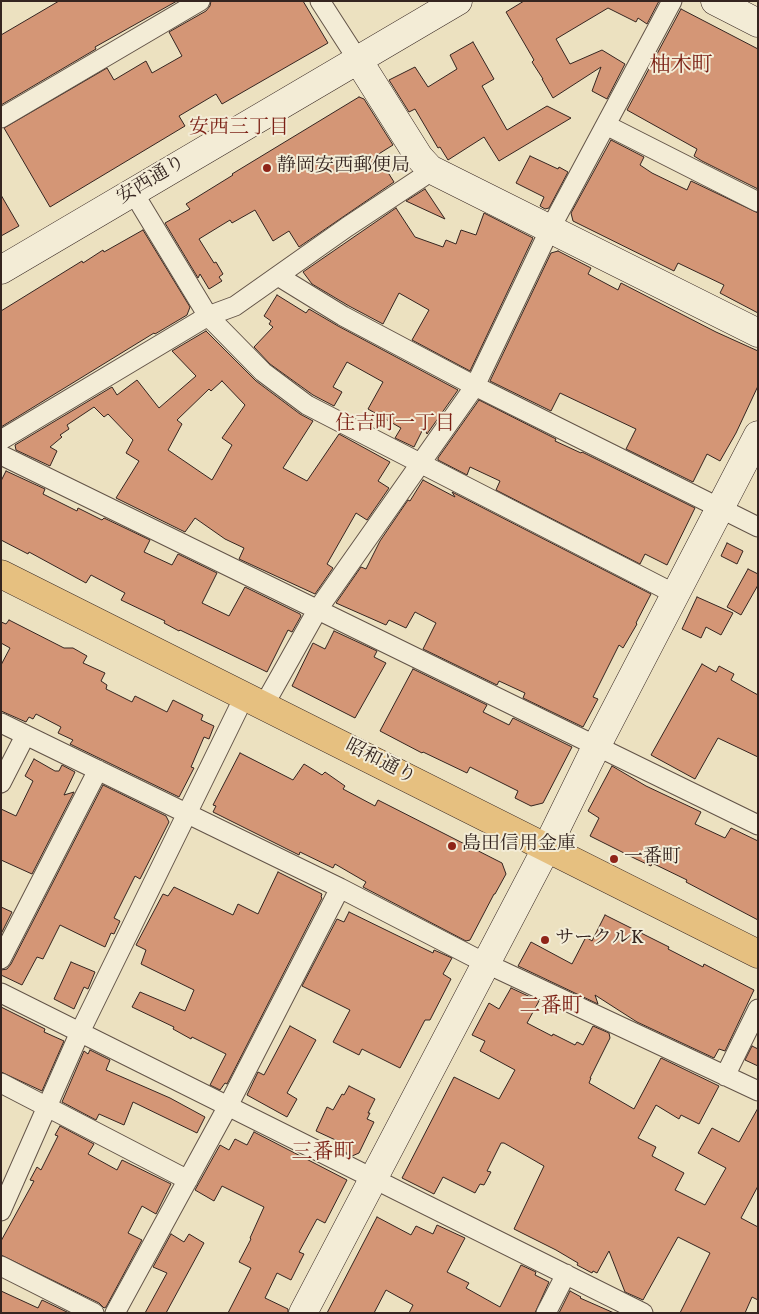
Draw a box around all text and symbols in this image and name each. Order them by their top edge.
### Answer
district label: 柚木町 [650,54,712,80]
district label: 安西三丁目 [189,117,289,141]
street label: 安西通り [114,152,190,210]
place label: 静岡安西郵便局 [277,157,410,179]
marker: 静岡安西郵便局 [261,162,273,174]
district label: 住吉町一丁目 [335,413,455,437]
street label: 昭和通り [341,736,419,790]
place label: 島田信用金庫 [462,835,576,857]
marker: 島田信用金庫 [446,840,458,852]
place label: 一番町 [624,848,681,870]
marker: 一番町 [608,853,620,865]
place label: サークルK [555,929,644,951]
marker: サークルK [539,934,551,946]
district label: 二番町 [520,995,582,1021]
district label: 三番町 [292,1141,354,1167]

